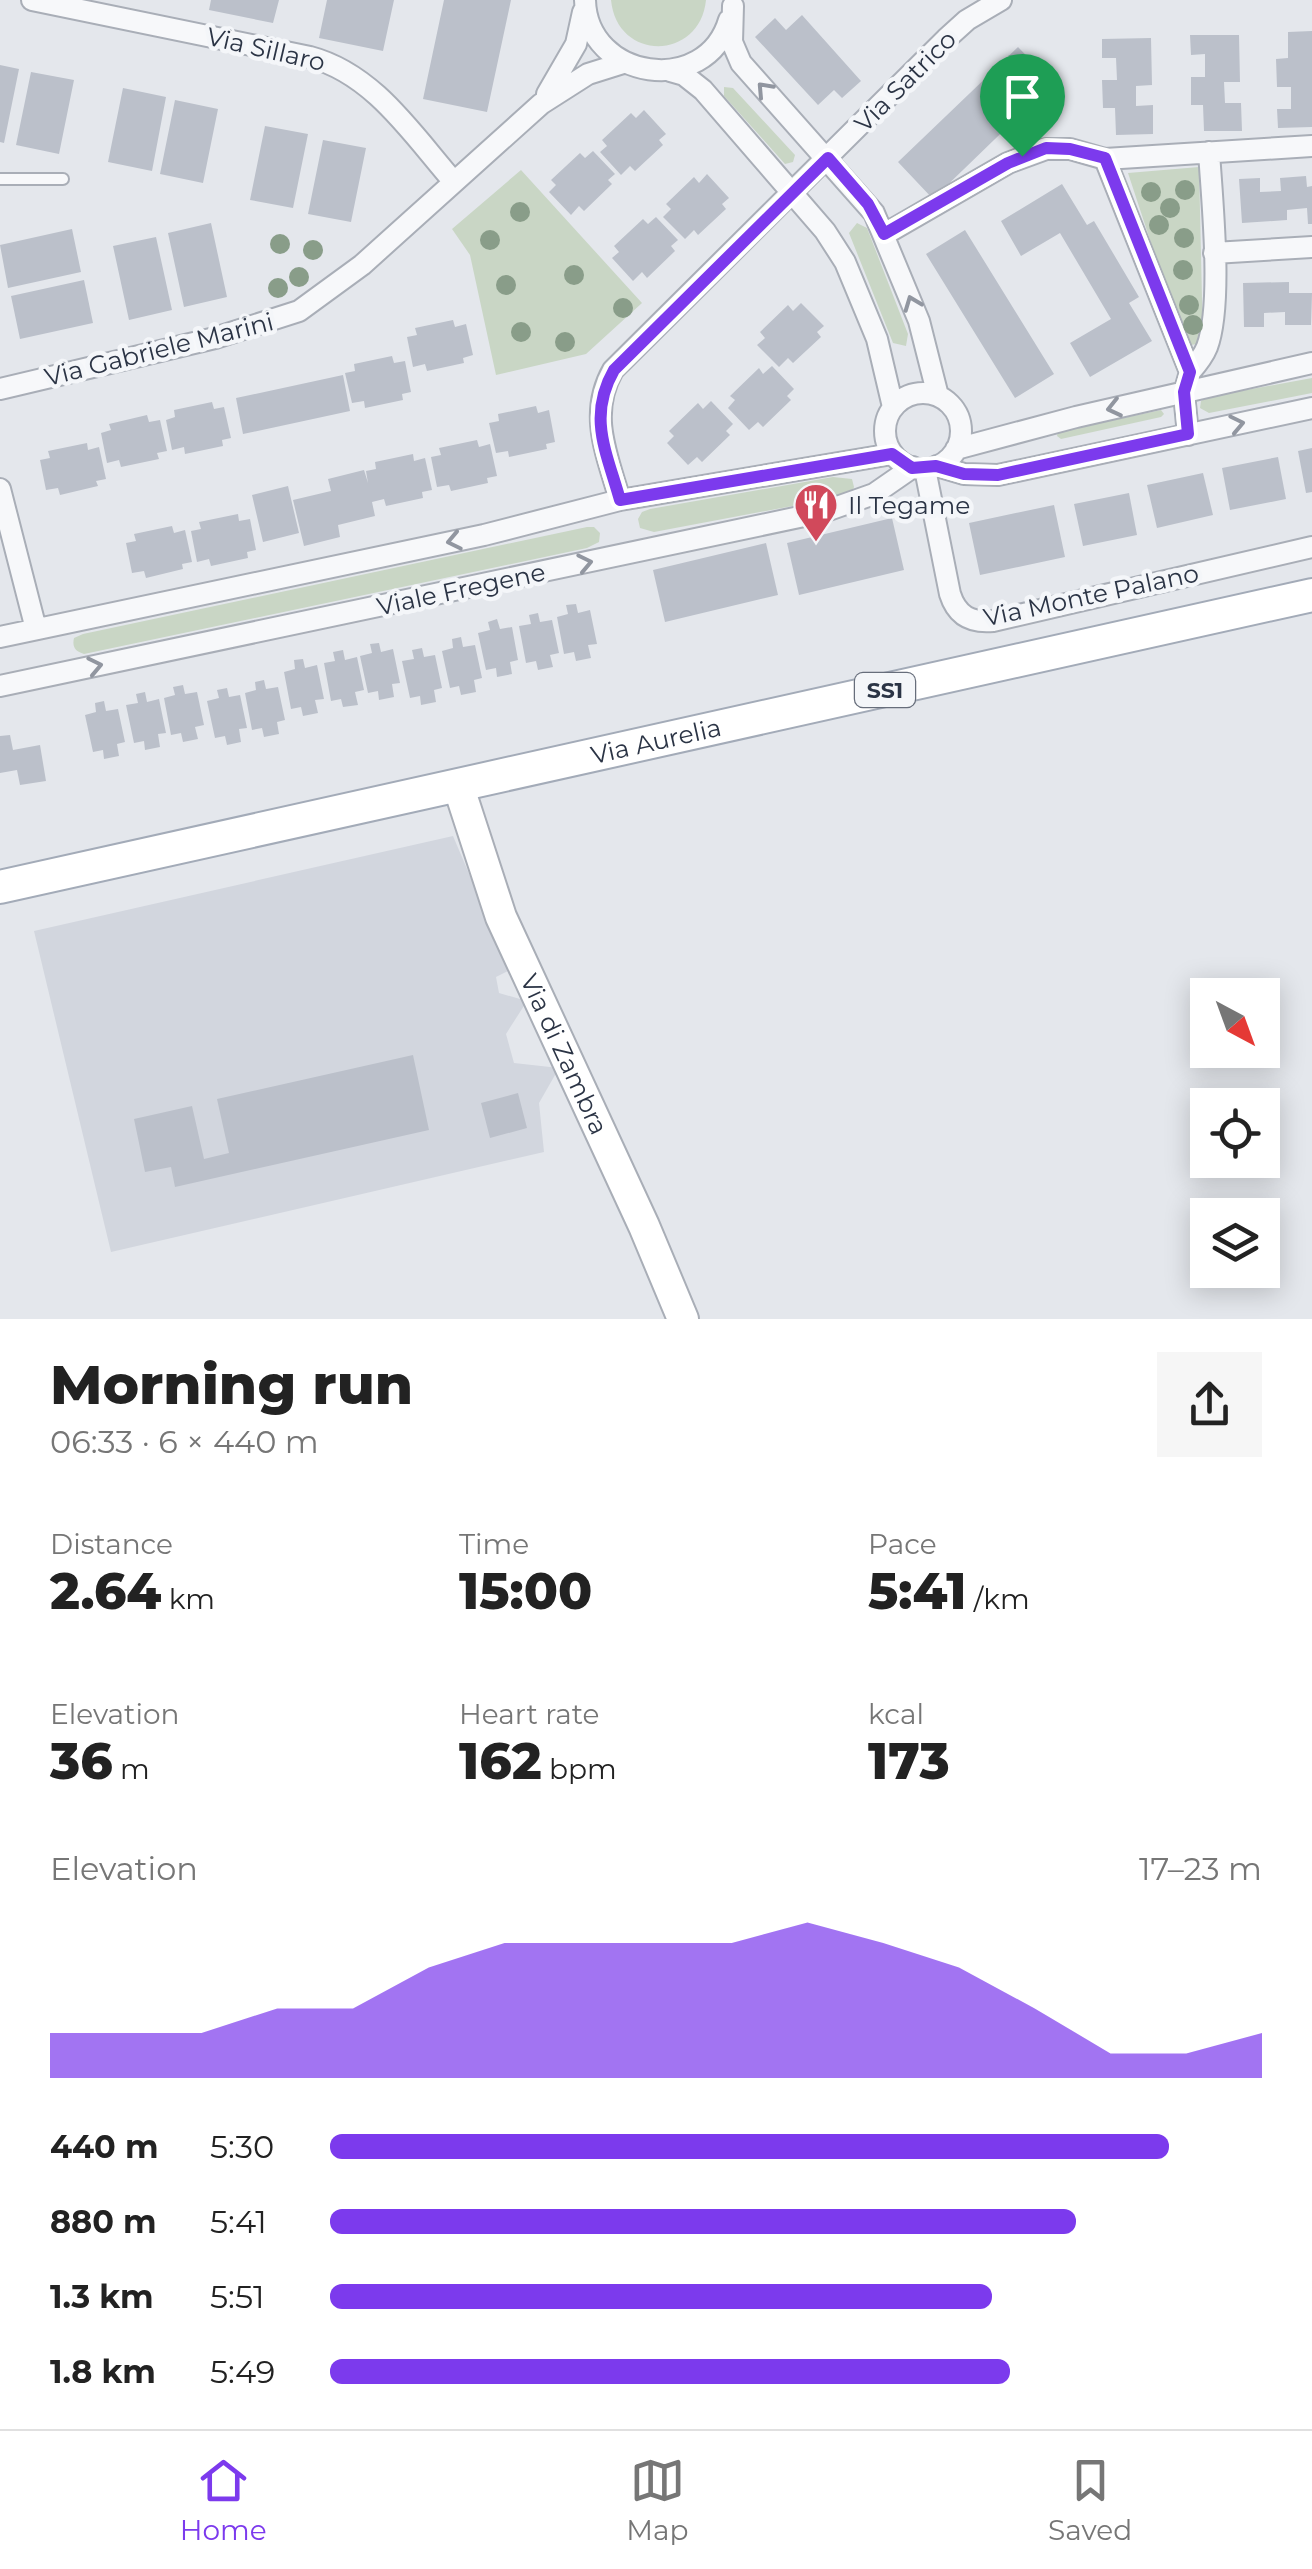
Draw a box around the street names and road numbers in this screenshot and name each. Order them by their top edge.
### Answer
street label: Via Sillaro [204,21,328,77]
street label: Via Satrico [848,24,962,138]
street label: Via Gabriele Marini [41,306,277,392]
street label: Viale Fregene [374,557,548,621]
street label: Via Monte Palano [981,558,1201,632]
road number: SS1 [855,673,915,707]
street label: Via Aurelia [588,712,724,770]
street label: Via di Zambra [514,969,615,1139]

